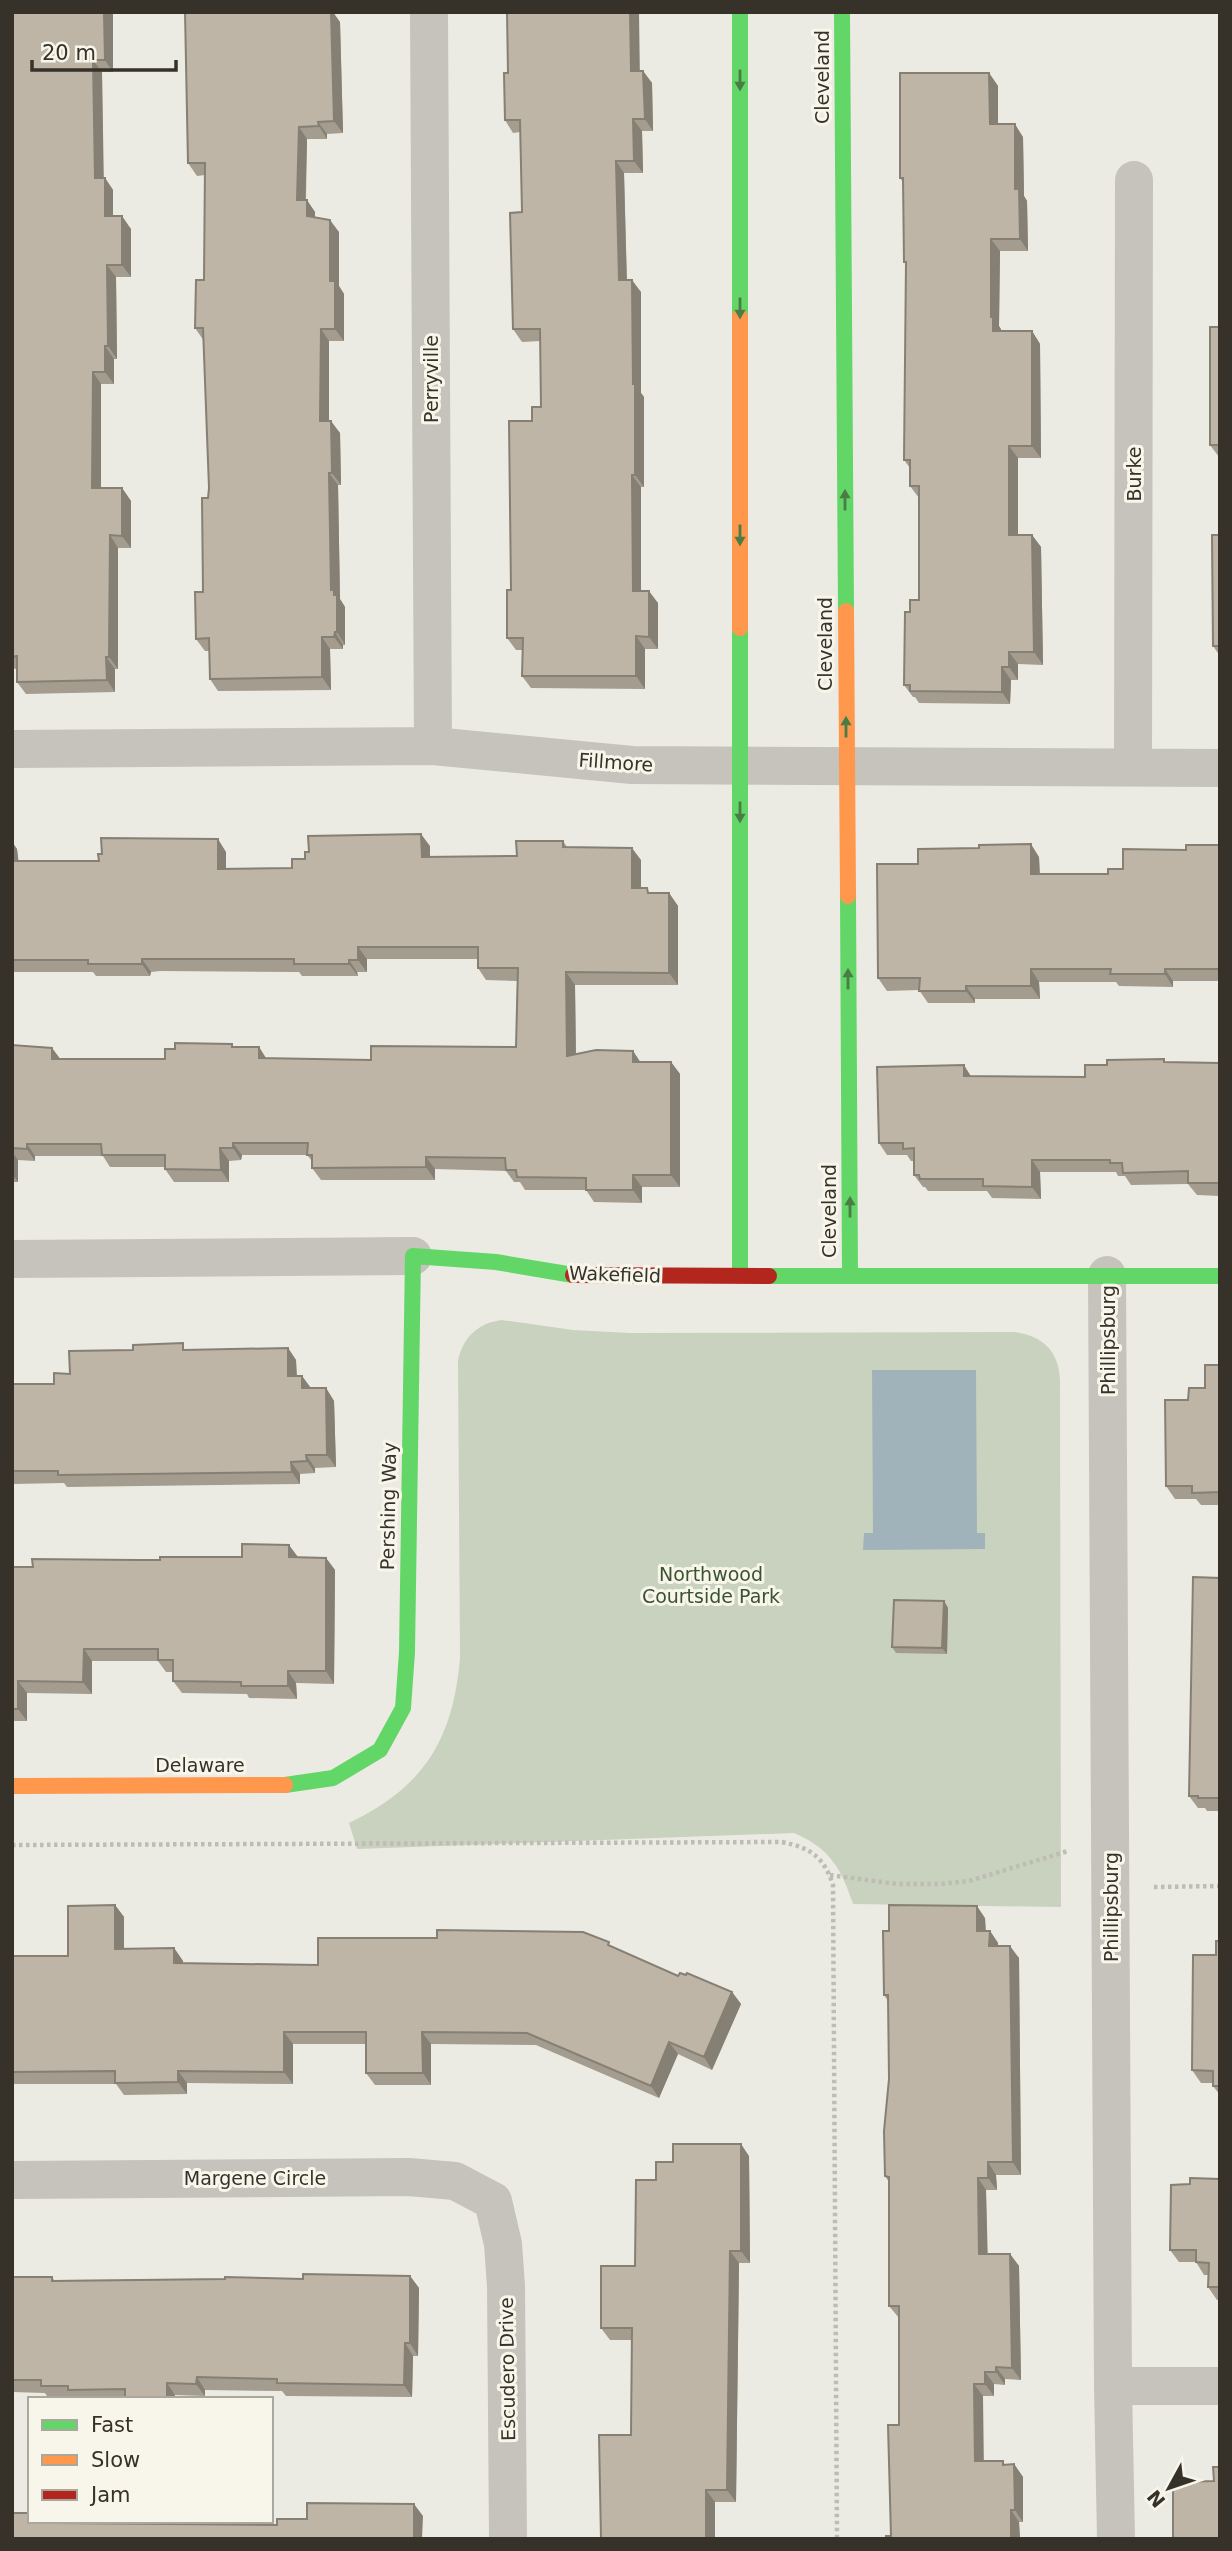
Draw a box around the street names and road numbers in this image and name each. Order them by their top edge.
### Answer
street label: Cleveland [811,30,833,124]
street label: Perryville [420,335,442,423]
street label: Burke [1123,447,1145,501]
street label: Cleveland [814,597,836,691]
street label: Fillmore [578,748,654,776]
street label: Cleveland [818,1164,840,1258]
street label: Wakefield [569,1261,661,1287]
street label: Phillipsburg [1097,1285,1119,1395]
street label: Pershing Way [376,1442,400,1570]
street label: Delaware [155,1754,245,1776]
street label: Phillipsburg [1100,1852,1122,1962]
street label: Margene Circle [184,2167,326,2189]
street label: Escudero Drive [495,2297,519,2441]

